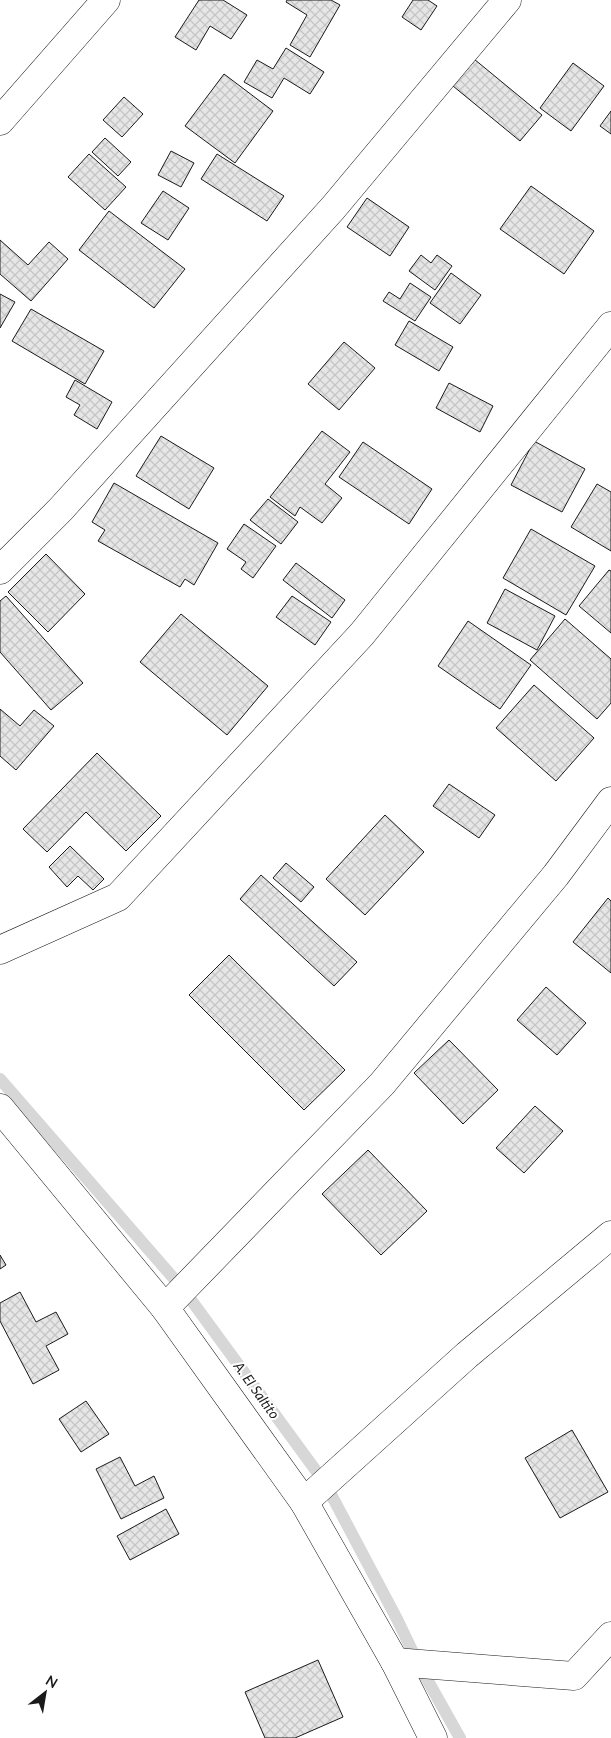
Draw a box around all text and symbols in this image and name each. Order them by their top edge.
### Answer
water label: A. El Saltito [230,1357,284,1422]
north arrow [20,1668,70,1718]
text: N [43,1671,61,1691]

